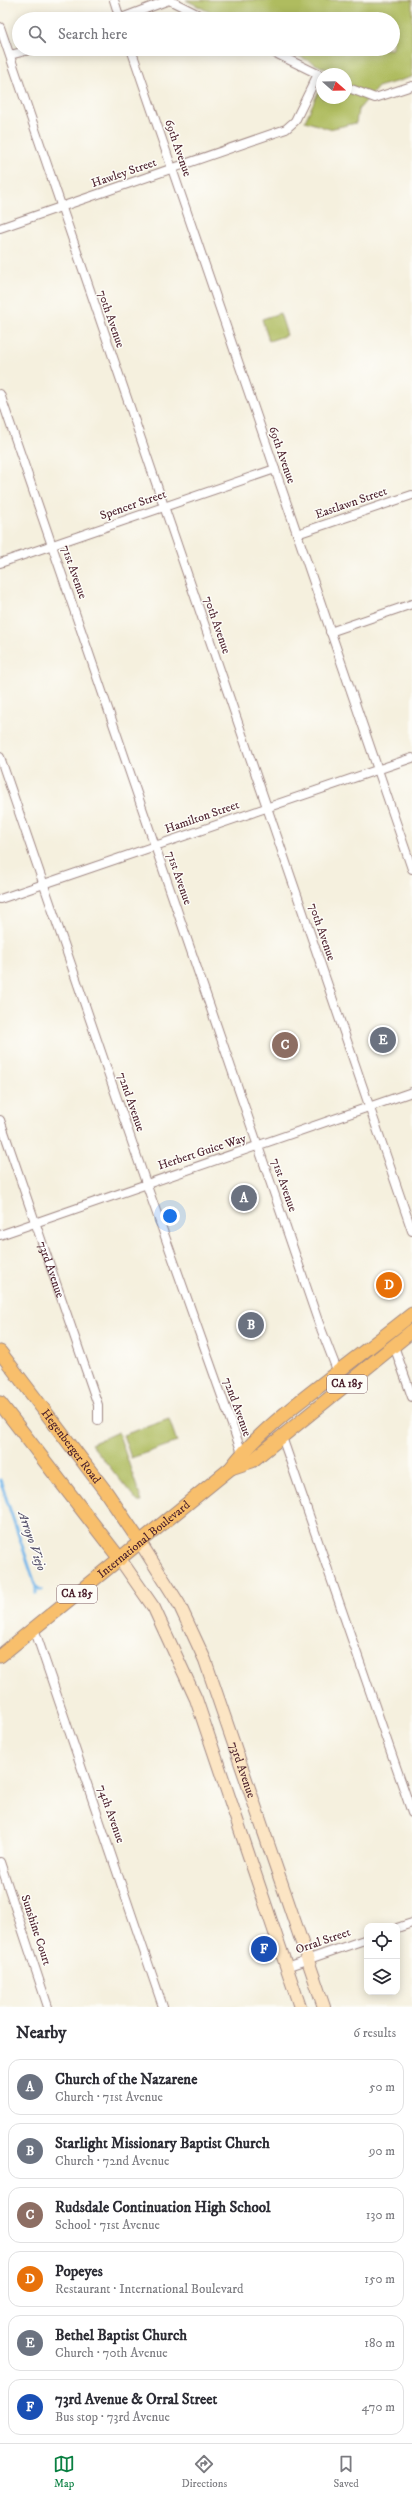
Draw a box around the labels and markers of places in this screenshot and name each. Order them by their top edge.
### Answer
pin: E [370,1025,396,1055]
pin: C [272,1030,298,1060]
pin: A [231,1183,257,1213]
pin: D [376,1270,402,1300]
pin: B [238,1310,264,1340]
pin: F [251,1934,277,1964]

